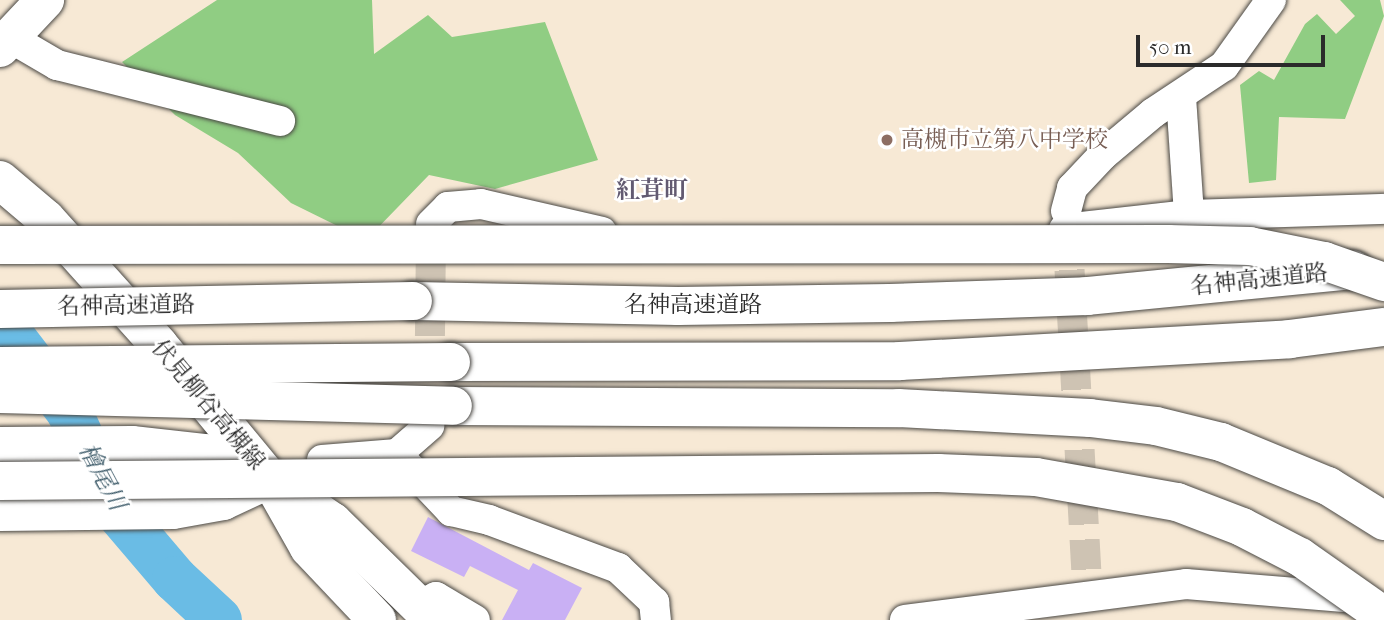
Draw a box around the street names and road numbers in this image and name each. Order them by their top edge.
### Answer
street label: 名神高速道路 [1189,259,1329,301]
street label: 名神高速道路 [57,291,195,321]
street label: 名神高速道路 [624,291,762,319]
street label: 伏見柳谷高槻線 [146,334,270,476]

